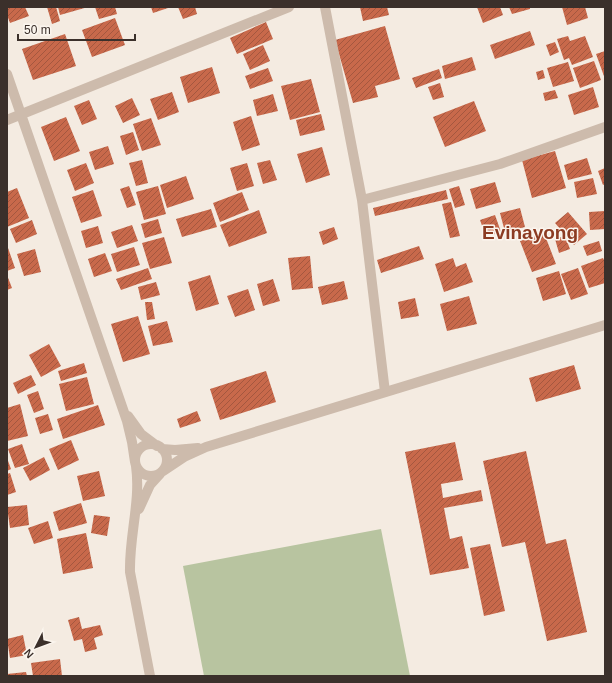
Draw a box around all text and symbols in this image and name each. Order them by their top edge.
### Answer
scale bar [18,16,135,42]
text: 50 m [24,23,51,37]
district label: Evinayong [482,222,578,243]
north arrow [16,627,56,667]
text: N [21,647,36,661]

